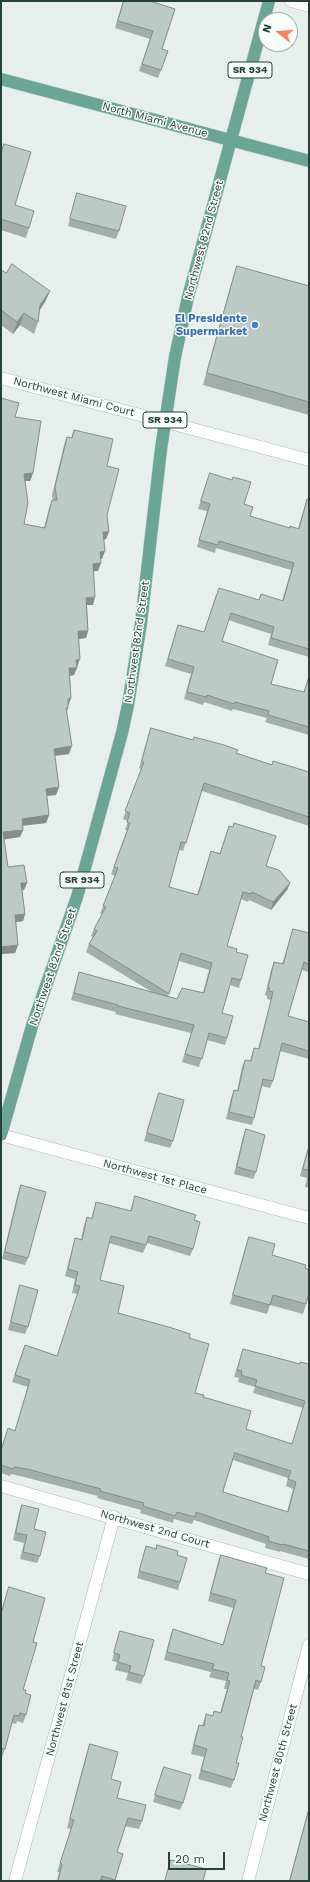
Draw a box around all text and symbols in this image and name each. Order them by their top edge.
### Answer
north arrow [258,12,298,52]
text: N [260,23,274,34]
road number: SR 934 [228,62,272,78]
street label: North Miami Avenue [101,100,209,140]
street label: Northwest 82nd Street [182,179,226,301]
place label: El Presidente Supermarket [175,312,247,338]
marker: El Presidente Supermarket [250,320,260,330]
street label: Northwest Miami Court [12,374,136,420]
road number: SR 934 [143,412,187,428]
street label: Northwest 82nd Street [122,580,152,704]
road number: SR 934 [60,872,104,888]
street label: Northwest 82nd Street [27,907,79,1027]
street label: Northwest 1st Place [102,1157,208,1197]
street label: Northwest 2nd Court [99,1507,211,1551]
street label: Northwest 81st Street [43,1640,87,1758]
street label: Northwest 80th Street [256,1703,300,1823]
scale bar [170,1844,227,1870]
text: 20 m [175,1852,205,1866]

